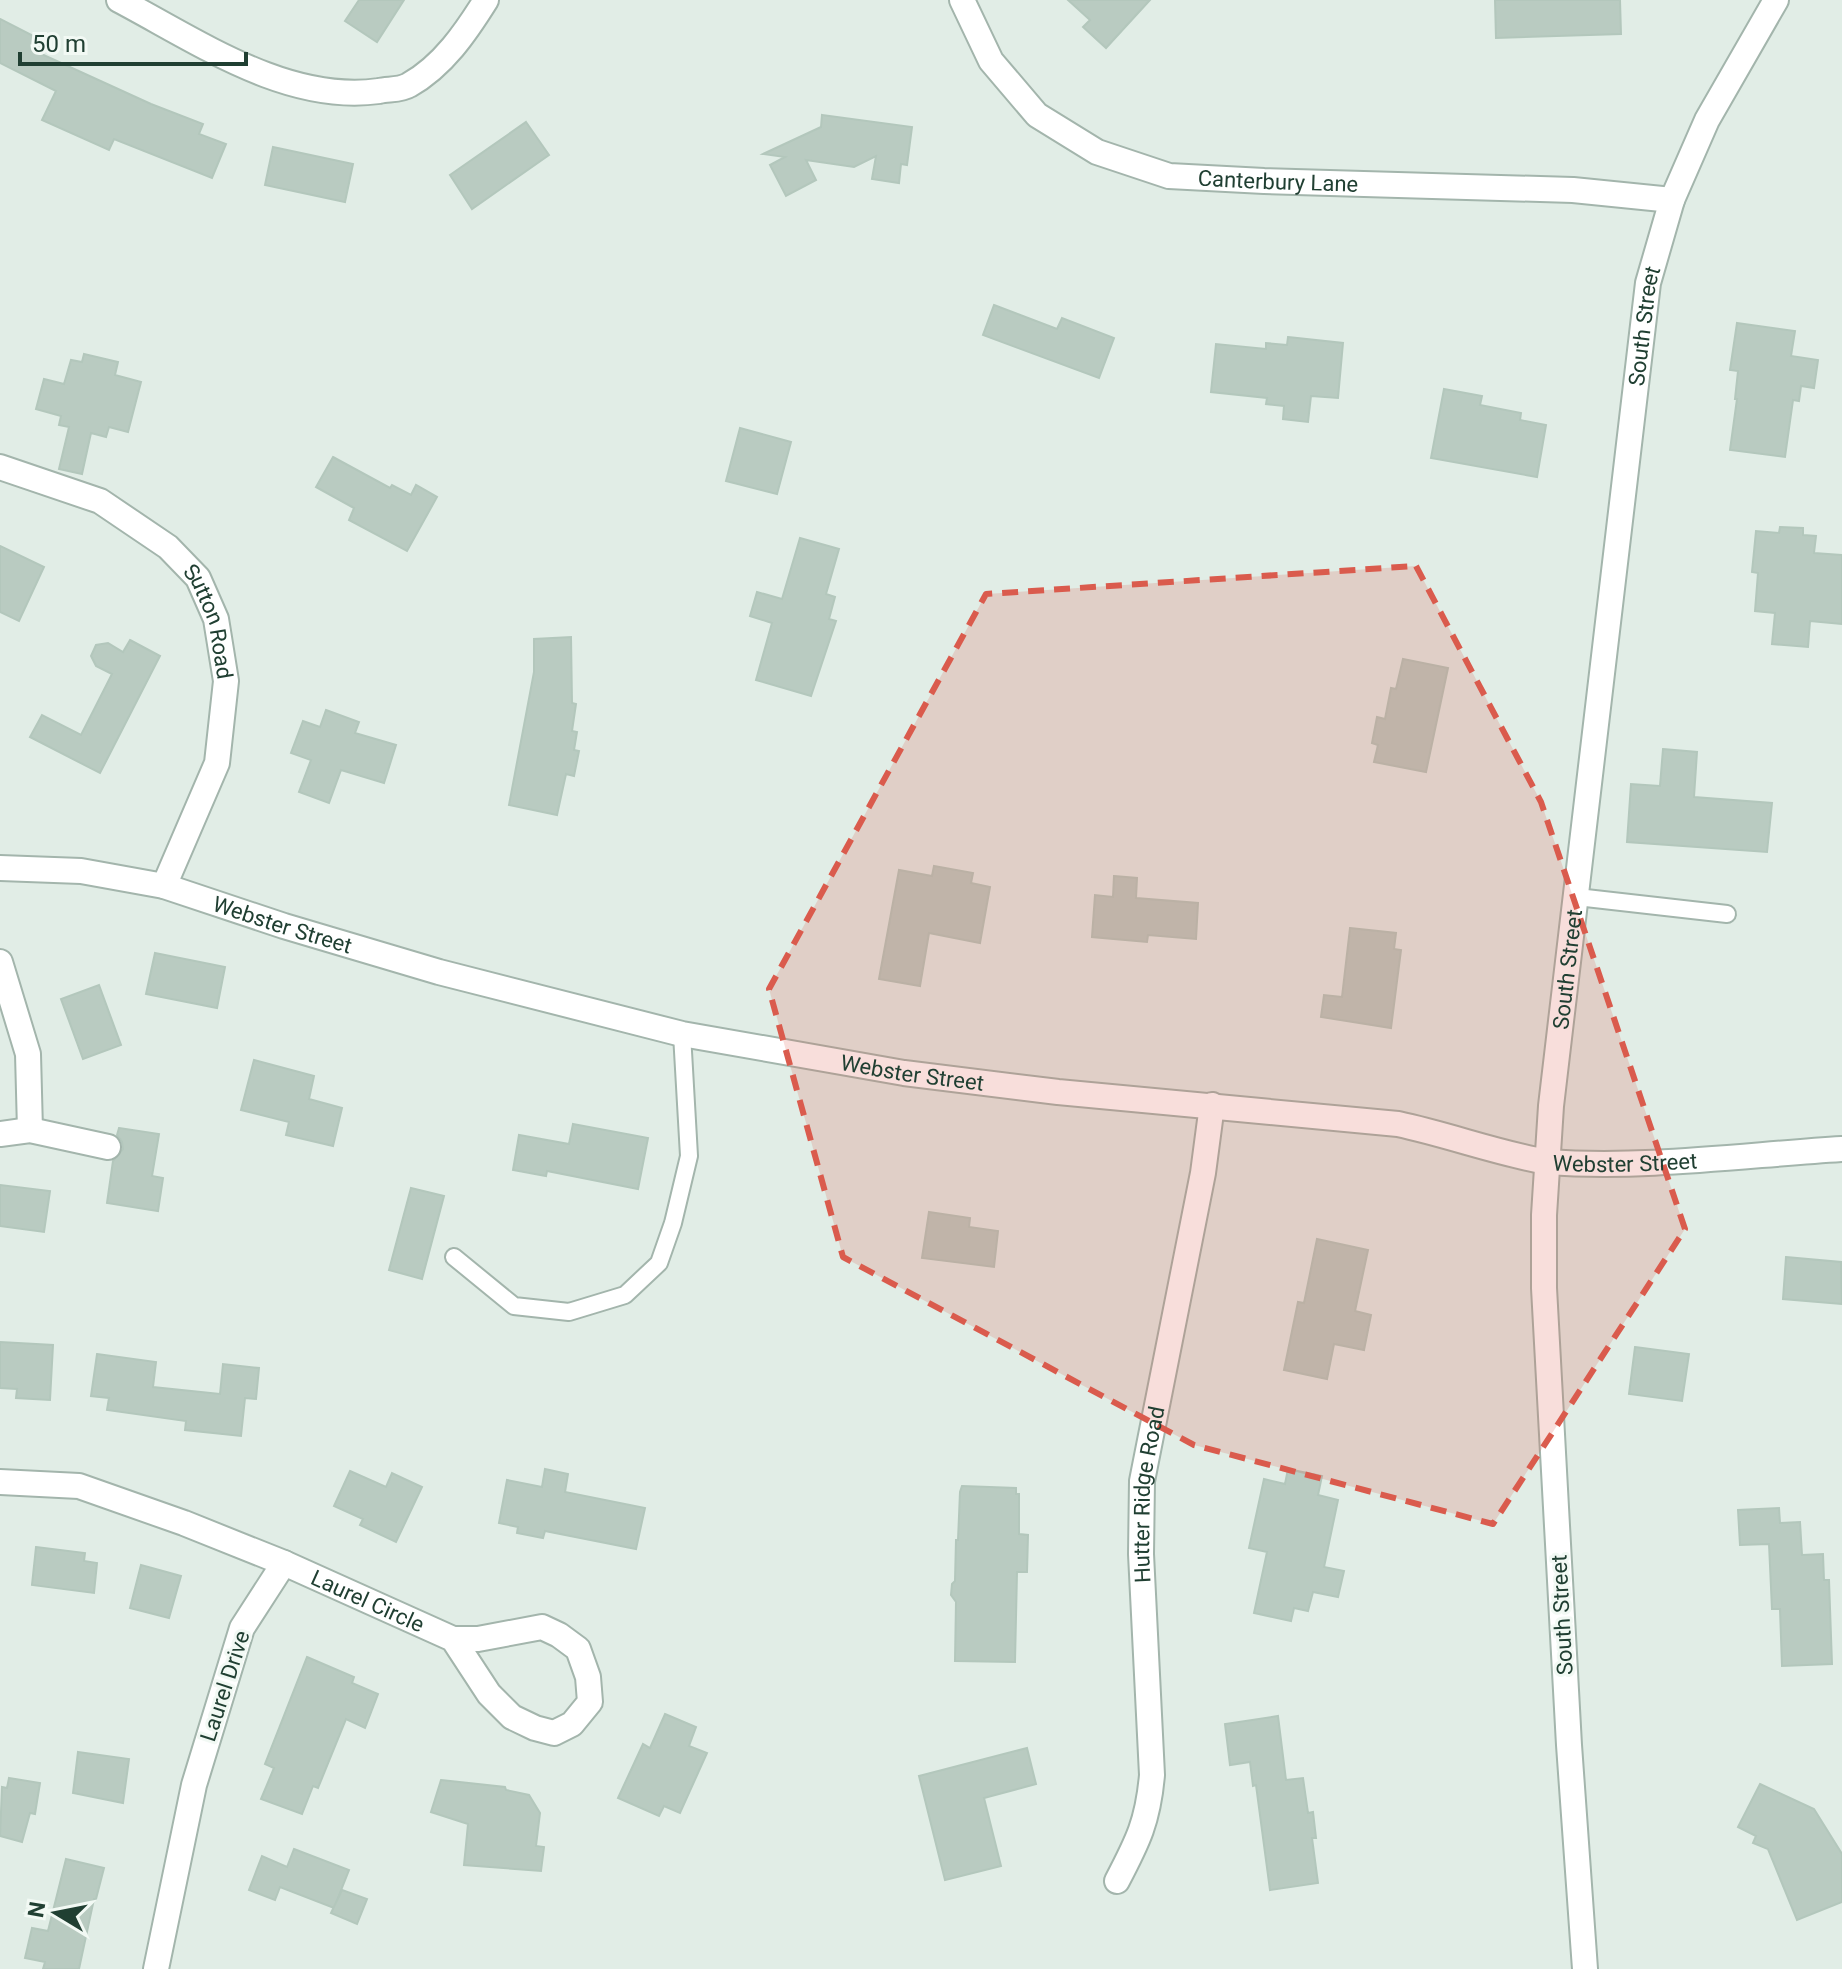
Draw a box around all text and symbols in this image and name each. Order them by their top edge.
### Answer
scale bar [20,16,246,66]
text: 50 m [32,30,86,58]
street label: Canterbury Lane [1197,165,1359,196]
street label: South Street [1623,263,1665,387]
street label: Sutton Road [179,559,238,681]
street label: Webster Street [210,891,355,958]
street label: South Street [1548,908,1587,1031]
street label: Webster Street [839,1050,985,1095]
street label: Webster Street [1552,1148,1698,1176]
street label: Hutter Ridge Road [1128,1404,1169,1584]
street label: South Street [1546,1554,1578,1676]
street label: Laurel Circle [307,1564,428,1637]
street label: Laurel Drive [195,1627,255,1745]
north arrow [16,1873,96,1953]
text: N [23,1900,50,1919]

